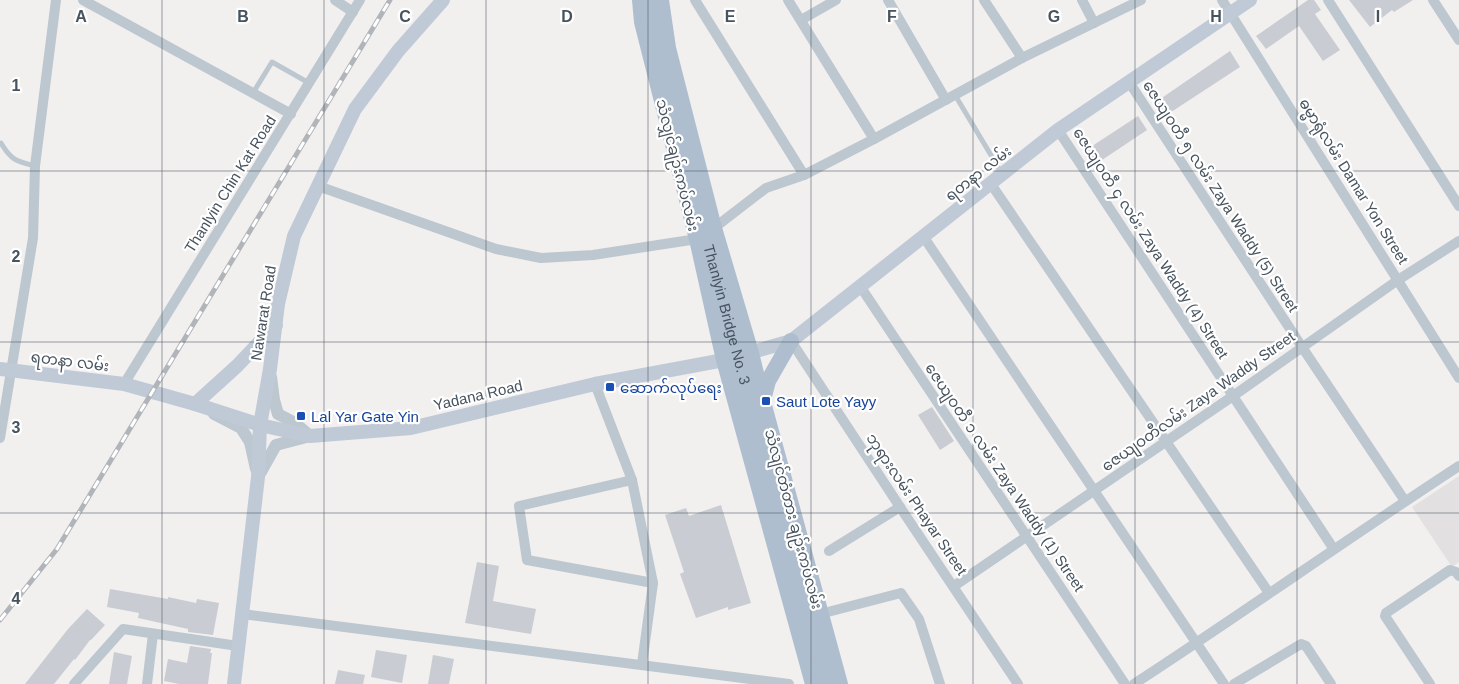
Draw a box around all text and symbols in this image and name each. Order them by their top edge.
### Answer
text: A [75,8,87,25]
text: B [237,8,249,25]
text: C [399,8,411,25]
text: D [561,8,573,25]
text: E [725,8,736,25]
text: F [887,8,897,25]
text: G [1048,8,1060,25]
text: H [1210,8,1222,25]
text: I [1376,8,1380,25]
text: 1 [12,77,21,94]
street label: ဇေယျဝတီ ၅ လမ်း Zaya Waddy (5) Street [1136,77,1304,318]
street label: ဓမ္မာရုံလမ်း Damar Yon Street [1292,95,1413,270]
street label: သံလျှင်ချဉ်းကပ်လမ်း [649,97,704,234]
street label: Thanlyin Chin Kat Road [181,112,279,256]
street label: ဇေယျဝတီ ၄ လမ်း Zaya Waddy (4) Street [1067,124,1233,364]
street label: ရတနာ လမ်း [941,141,1017,207]
street label: Thanlyin Bridge No. 3 [701,242,754,386]
text: 2 [12,248,21,265]
street label: Nawarat Road [247,264,279,362]
street label: ဇေယျဝတီလမ်း Zaya Waddy Street [1098,326,1301,478]
street label: ရတနာ လမ်း [29,347,110,378]
street label: ဇေယျဝတီ ၁ လမ်း Zaya Waddy (1) Street [919,359,1089,597]
street label: Yadana Road [432,377,524,413]
place label: ဆောက်လုပ်ရေး [620,378,722,400]
marker: ဆောက်လုပ်ရေး [604,381,616,393]
place label: Saut Lote Yayy [776,393,877,410]
marker: Saut Lote Yayy [760,395,772,407]
place label: Lal Yar Gate Yin [311,408,419,425]
marker: Lal Yar Gate Yin [295,410,307,422]
text: 3 [12,419,21,436]
street label: သံလျင်တံတား ချဉ်းကပ်လမ်း [758,427,827,612]
street label: ဘုရားလမ်း Phayar Street [860,429,972,581]
text: 4 [12,590,21,607]

